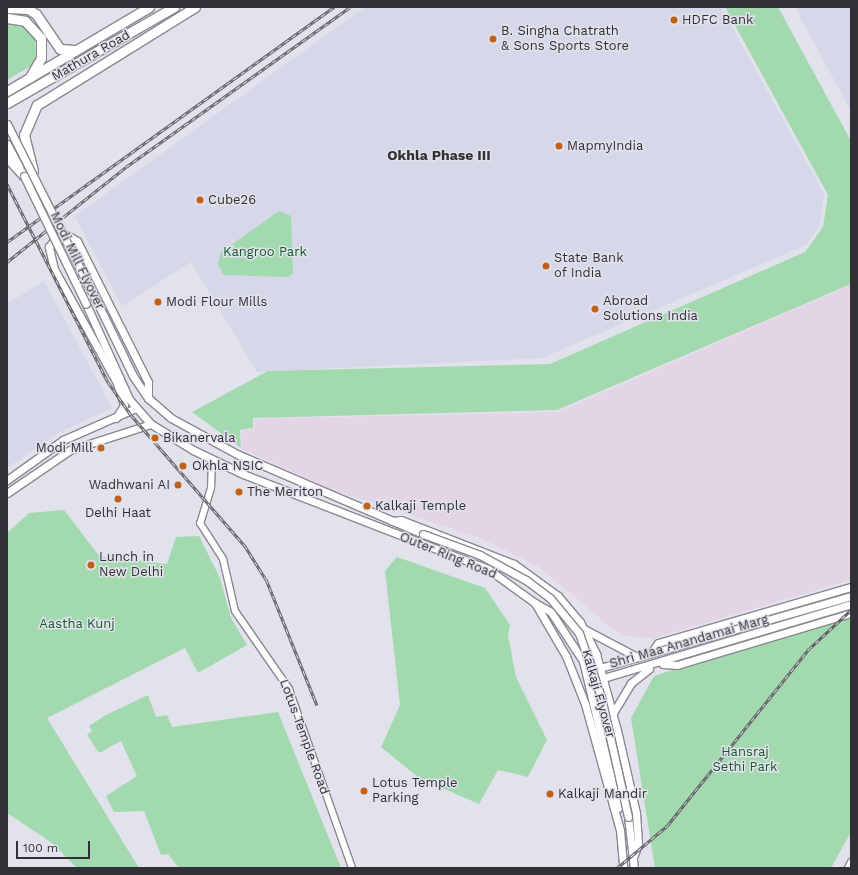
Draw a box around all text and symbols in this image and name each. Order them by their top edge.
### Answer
place label: HDFC Bank [682,12,753,28]
marker: HDFC Bank [669,15,679,25]
place label: B. Singha Chatrath & Sons Sports Store [501,24,629,55]
street label: Mathura Road [49,27,133,85]
marker: B. Singha Chatrath & Sons Sports Store [488,34,498,44]
place label: MapmyIndia [567,138,643,154]
marker: MapmyIndia [554,141,564,151]
district label: Okhla Phase III [387,147,491,163]
place label: Cube26 [208,192,256,208]
marker: Cube26 [195,195,205,205]
street label: Modi Mill Flyover [46,209,108,313]
park label: Kangroo Park [223,244,307,260]
place label: State Bank of India [554,251,624,282]
marker: State Bank of India [541,261,551,271]
place label: Modi Flour Mills [166,294,268,310]
place label: Abroad Solutions India [603,294,698,325]
marker: Modi Flour Mills [153,297,163,307]
marker: Abroad Solutions India [590,304,600,314]
place label: Bikanervala [163,430,236,446]
marker: Bikanervala [150,433,160,443]
place label: Modi Mill [36,440,93,456]
marker: Modi Mill [96,443,106,453]
place label: Okhla NSIC [192,458,263,474]
marker: Okhla NSIC [177,460,189,472]
place label: Wadhwani AI [88,477,170,493]
marker: Wadhwani AI [173,480,183,490]
place label: The Meriton [247,484,323,500]
marker: The Meriton [234,487,244,497]
marker: Delhi Haat [113,494,123,504]
place label: Kalkaji Temple [375,498,467,514]
marker: Kalkaji Temple [362,501,372,511]
place label: Delhi Haat [85,505,151,521]
street label: Outer Ring Road [397,529,499,583]
place label: Lunch in New Delhi [99,550,163,581]
marker: Lunch in New Delhi [86,560,96,570]
street label: Shri Maa Anandamai Marg [607,612,771,672]
park label: Aastha Kunj [39,616,115,632]
street label: Kalkaji Flyover [578,648,618,740]
street label: Lotus Temple Road [276,677,332,797]
park label: Hansraj Sethi Park [713,745,777,776]
place label: Lotus Temple Parking [372,776,458,807]
marker: Lotus Temple Parking [359,786,369,796]
place label: Kalkaji Mandir [558,786,647,802]
marker: Kalkaji Mandir [545,789,555,799]
scale bar [18,833,92,859]
text: 100 m [23,841,58,855]

